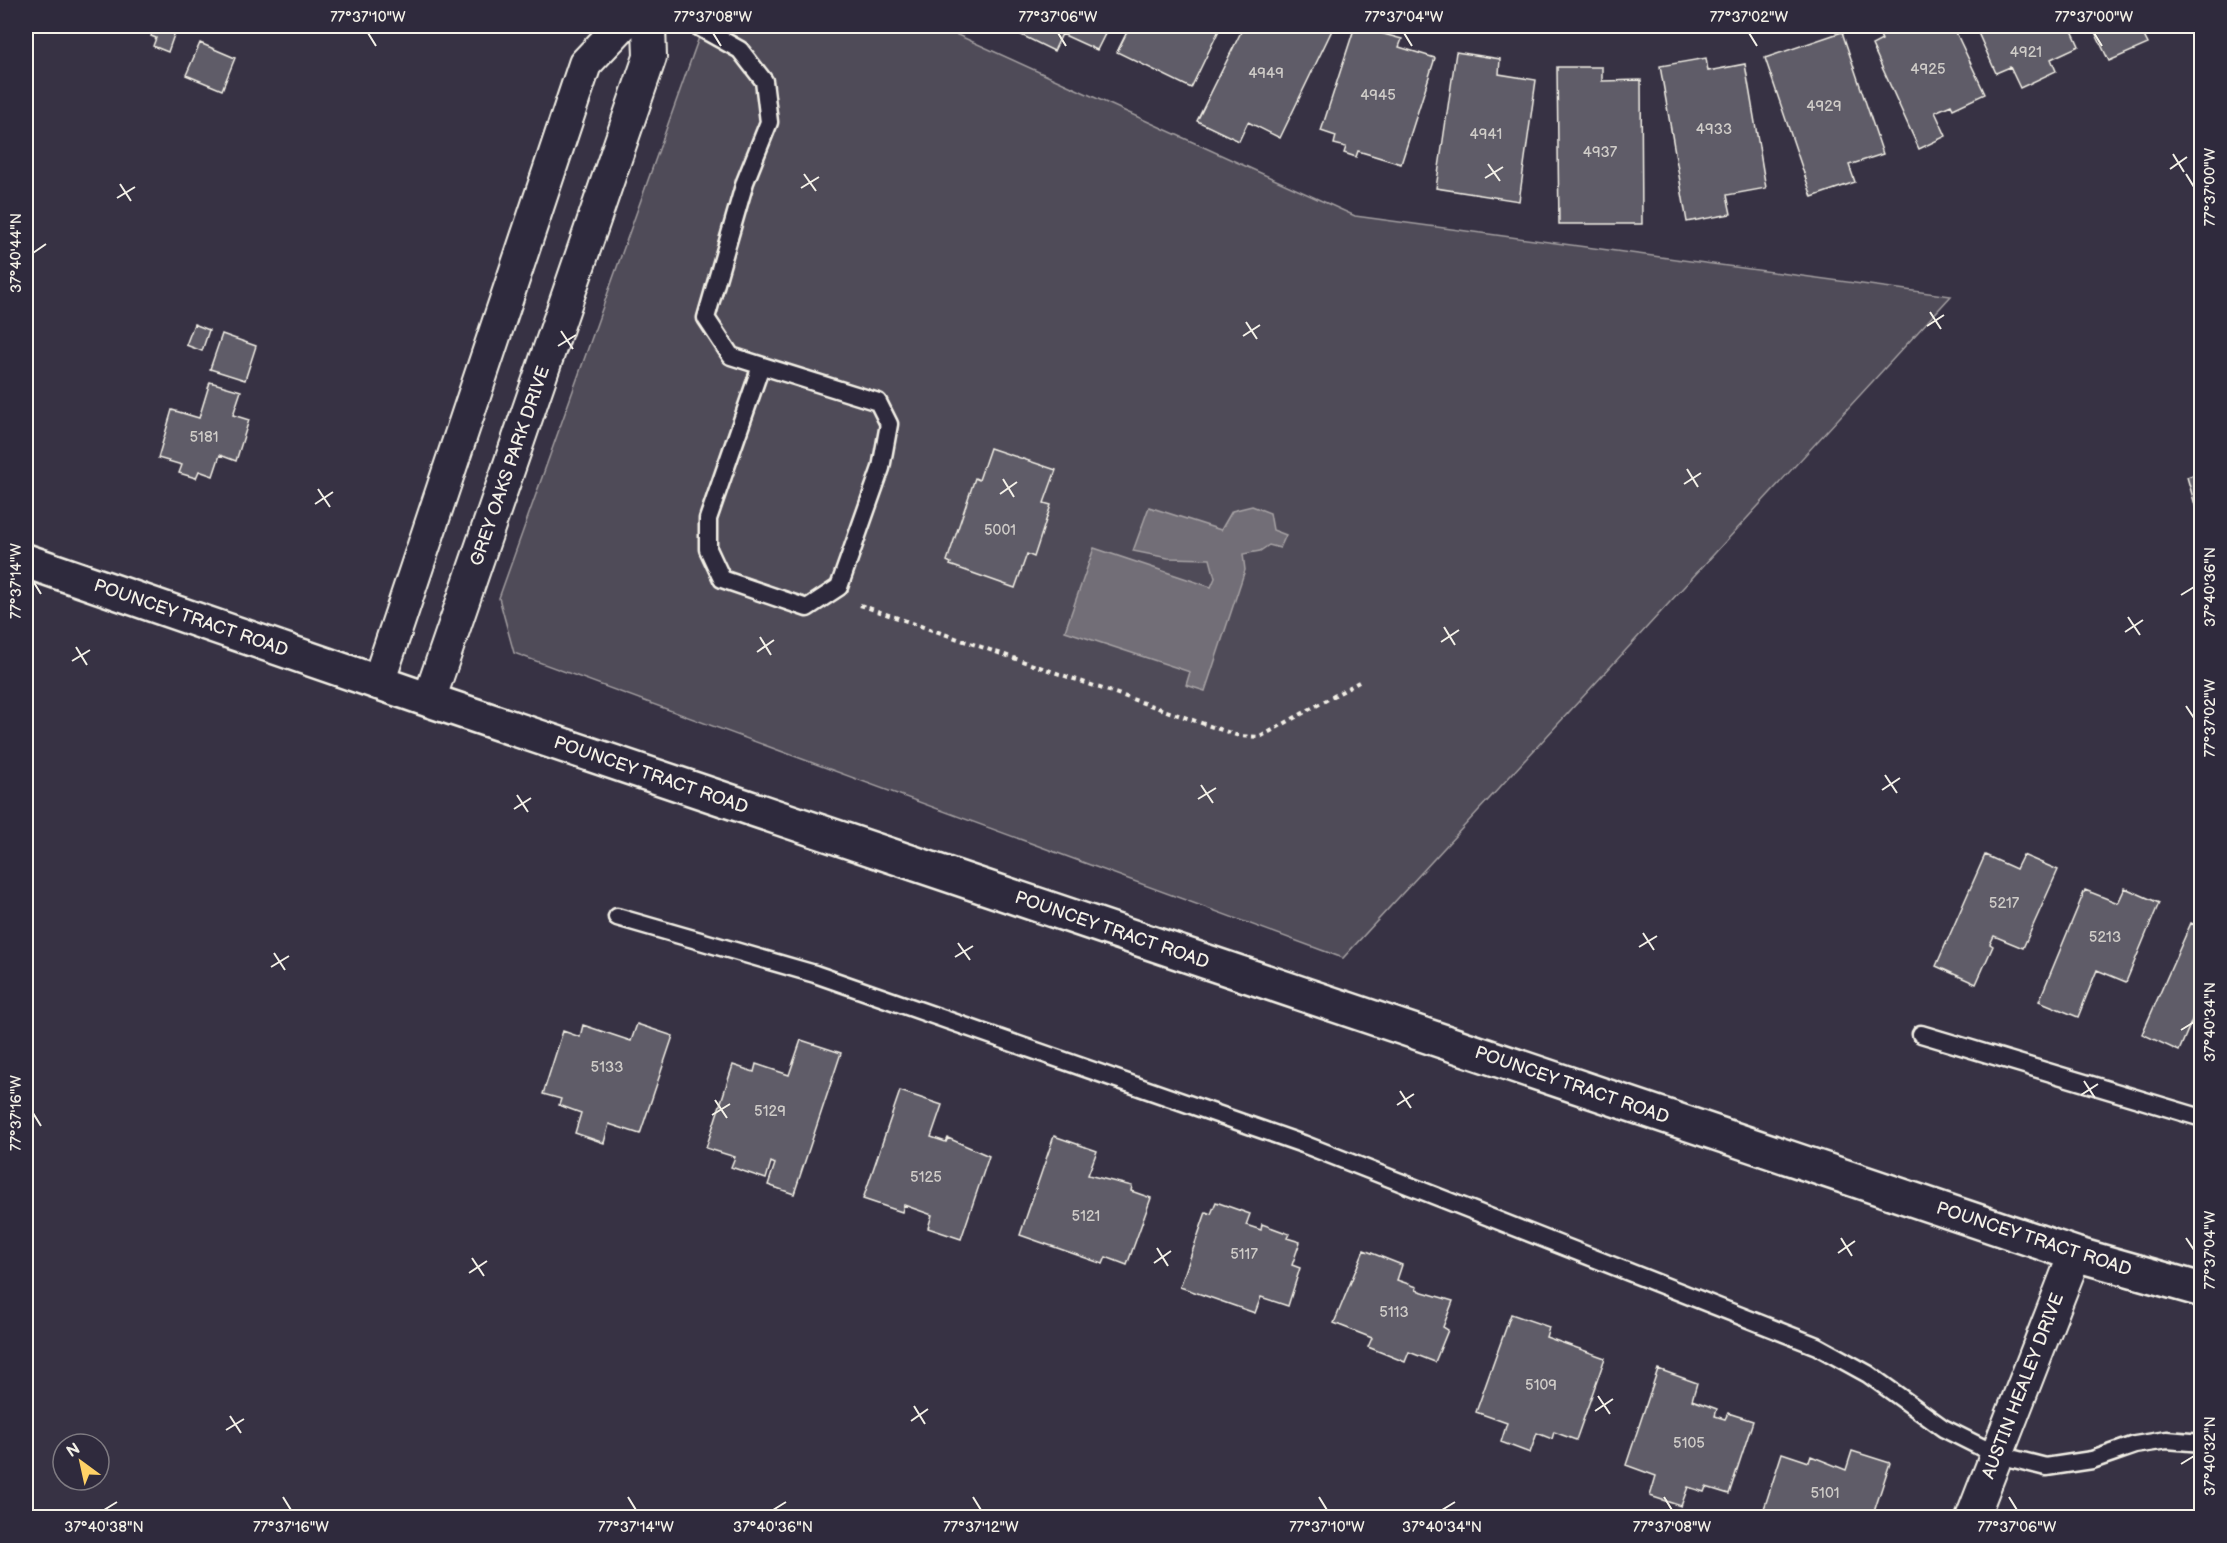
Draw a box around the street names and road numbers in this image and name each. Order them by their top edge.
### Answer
street label: GREY OAKS PARK DRIVE [466,363,554,569]
street label: POUNCEY TRACT ROAD [91,575,291,661]
street label: POUNCEY TRACT ROAD [551,732,751,818]
street label: POUNCEY TRACT ROAD [1012,887,1212,973]
street label: POUNCEY TRACT ROAD [1472,1042,1672,1128]
street label: POUNCEY TRACT ROAD [1934,1198,2134,1280]
street label: AUSTIN HEALEY DRIVE [1978,1290,2068,1482]

